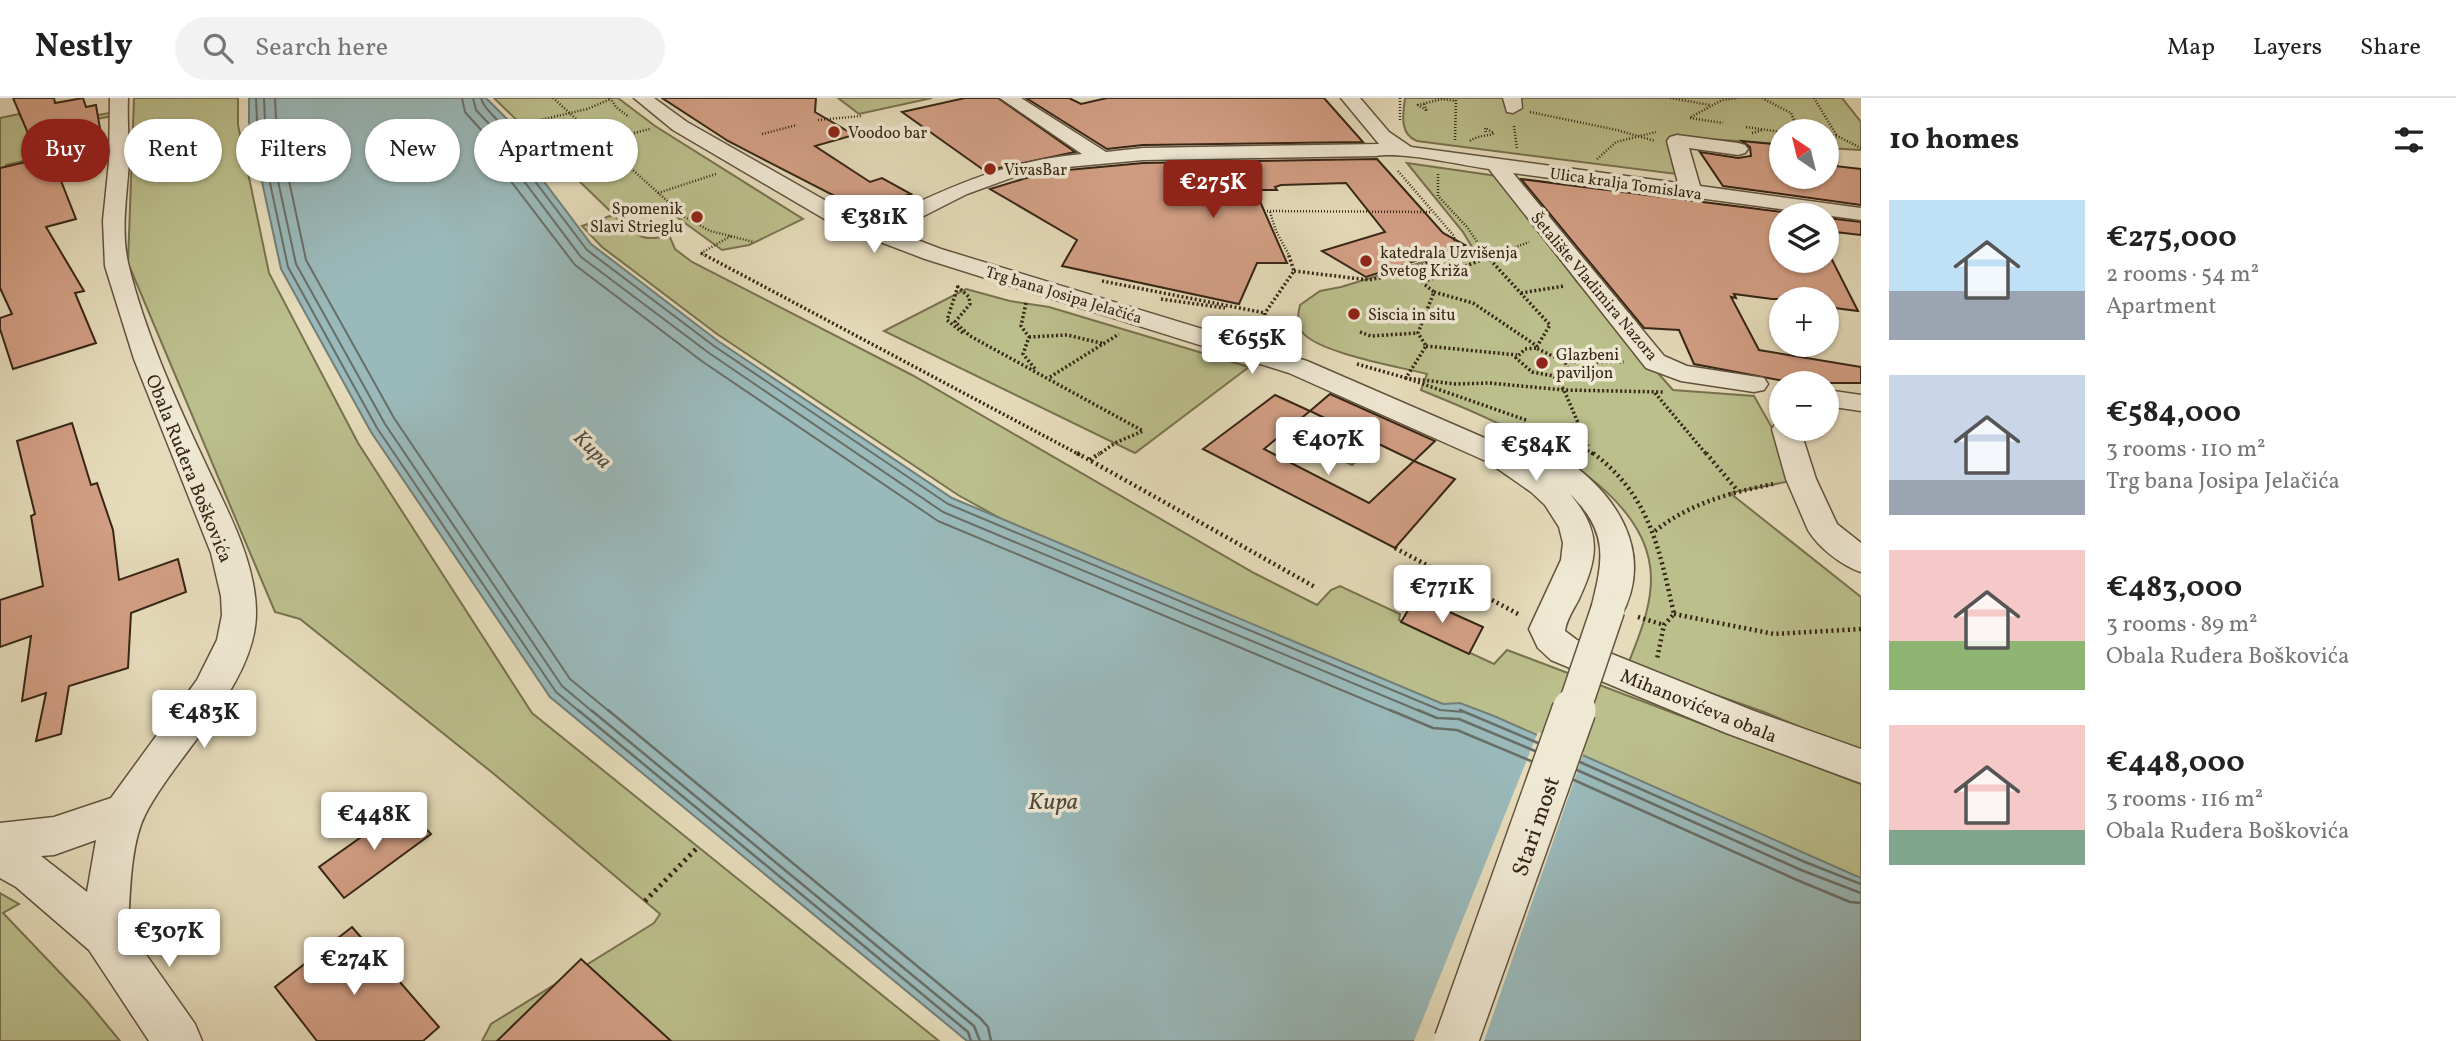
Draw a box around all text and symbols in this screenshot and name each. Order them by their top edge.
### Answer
search box [175,17,665,80]
text: Nestly [35,25,133,71]
icon: search [199,29,237,67]
text: Search here [255,30,388,66]
text: Map [2167,31,2215,65]
text: Layers [2253,31,2322,65]
text: Share [2360,31,2421,65]
chip: Buy [21,119,110,182]
chip: Rent [124,119,222,182]
chip: Filters [236,119,351,182]
chip: New [365,119,460,182]
chip: Apartment [474,119,638,182]
north arrow [1769,119,1839,189]
map controls [1769,119,1839,441]
text: 10 homes [1889,119,2019,161]
icon: filters [2390,121,2428,159]
place label: Voodoo bar [848,123,927,145]
marker: Voodoo bar [826,124,842,140]
place label: VivasBar [1004,160,1067,182]
pin: €275K [1164,160,1262,220]
marker: VivasBar [982,161,998,177]
street label: Ulica kralja Tomislava [1548,163,1703,207]
text: €275K [1179,167,1247,199]
pin: €381K [825,195,923,255]
place label: Spomenik Slavi Strieglu [590,199,683,239]
text: €381K [840,202,908,234]
button: layers [1769,203,1839,273]
street label: Šetalište Vladimira Nazora [1525,208,1663,366]
marker: Spomenik Slavi Strieglu [689,209,705,225]
text: €275,000 [2106,217,2237,259]
icon: home [1945,228,2029,312]
place label: katedrala Uzvišenja Svetog Križa [1380,243,1518,283]
marker: katedrala Uzvišenja Svetog Križa [1358,253,1374,269]
text: 2 rooms · 54 m² [2106,259,2259,291]
street label: Trg bana Josipa Jelačića [982,262,1144,330]
button: + [1769,287,1839,357]
text: Apartment [2106,291,2217,323]
place label: Siscia in situ [1368,305,1456,327]
marker: Siscia in situ [1346,306,1362,322]
pin: €655K [1203,316,1301,376]
text: €655K [1218,323,1286,355]
place label: Glazbeni paviljon [1556,345,1619,385]
marker: Glazbeni paviljon [1534,355,1550,371]
street label: Obala Ruđera Boškovića [138,371,238,567]
button: − [1769,371,1839,441]
text: €584,000 [2106,392,2241,434]
icon: home [1945,403,2029,487]
pin: €407K [1279,418,1377,477]
water label: Kupa [566,424,618,476]
text: €407K [1292,424,1364,456]
pin: €584K [1487,424,1585,483]
text: €584K [1501,430,1571,462]
text: 3 rooms · 110 m² [2106,434,2266,466]
text: Trg bana Josipa Jelačića [2106,466,2340,498]
pin: €771K [1393,566,1491,625]
text: €483,000 [2106,567,2242,609]
text: €771K [1410,572,1474,604]
icon: home [1945,578,2029,662]
text: 3 rooms · 89 m² [2106,609,2258,641]
text: Obala Ruđera Boškovića [2106,641,2349,673]
street label: Mihanovićeva obala [1616,664,1780,750]
pin: €483K [155,690,253,750]
text: €483K [168,697,240,729]
text: €448,000 [2106,742,2245,784]
icon: home [1945,753,2029,837]
street label: Stari most [1505,772,1569,881]
text: 3 rooms · 116 m² [2106,784,2263,816]
water label: Kupa [1028,786,1078,820]
pin: €448K [325,792,423,852]
text: €448K [337,799,411,831]
text: Obala Ruđera Boškovića [2106,816,2349,848]
pin: €307K [120,910,218,969]
text: €307K [134,916,204,948]
pin: €274K [305,937,403,997]
text: €274K [320,944,388,976]

